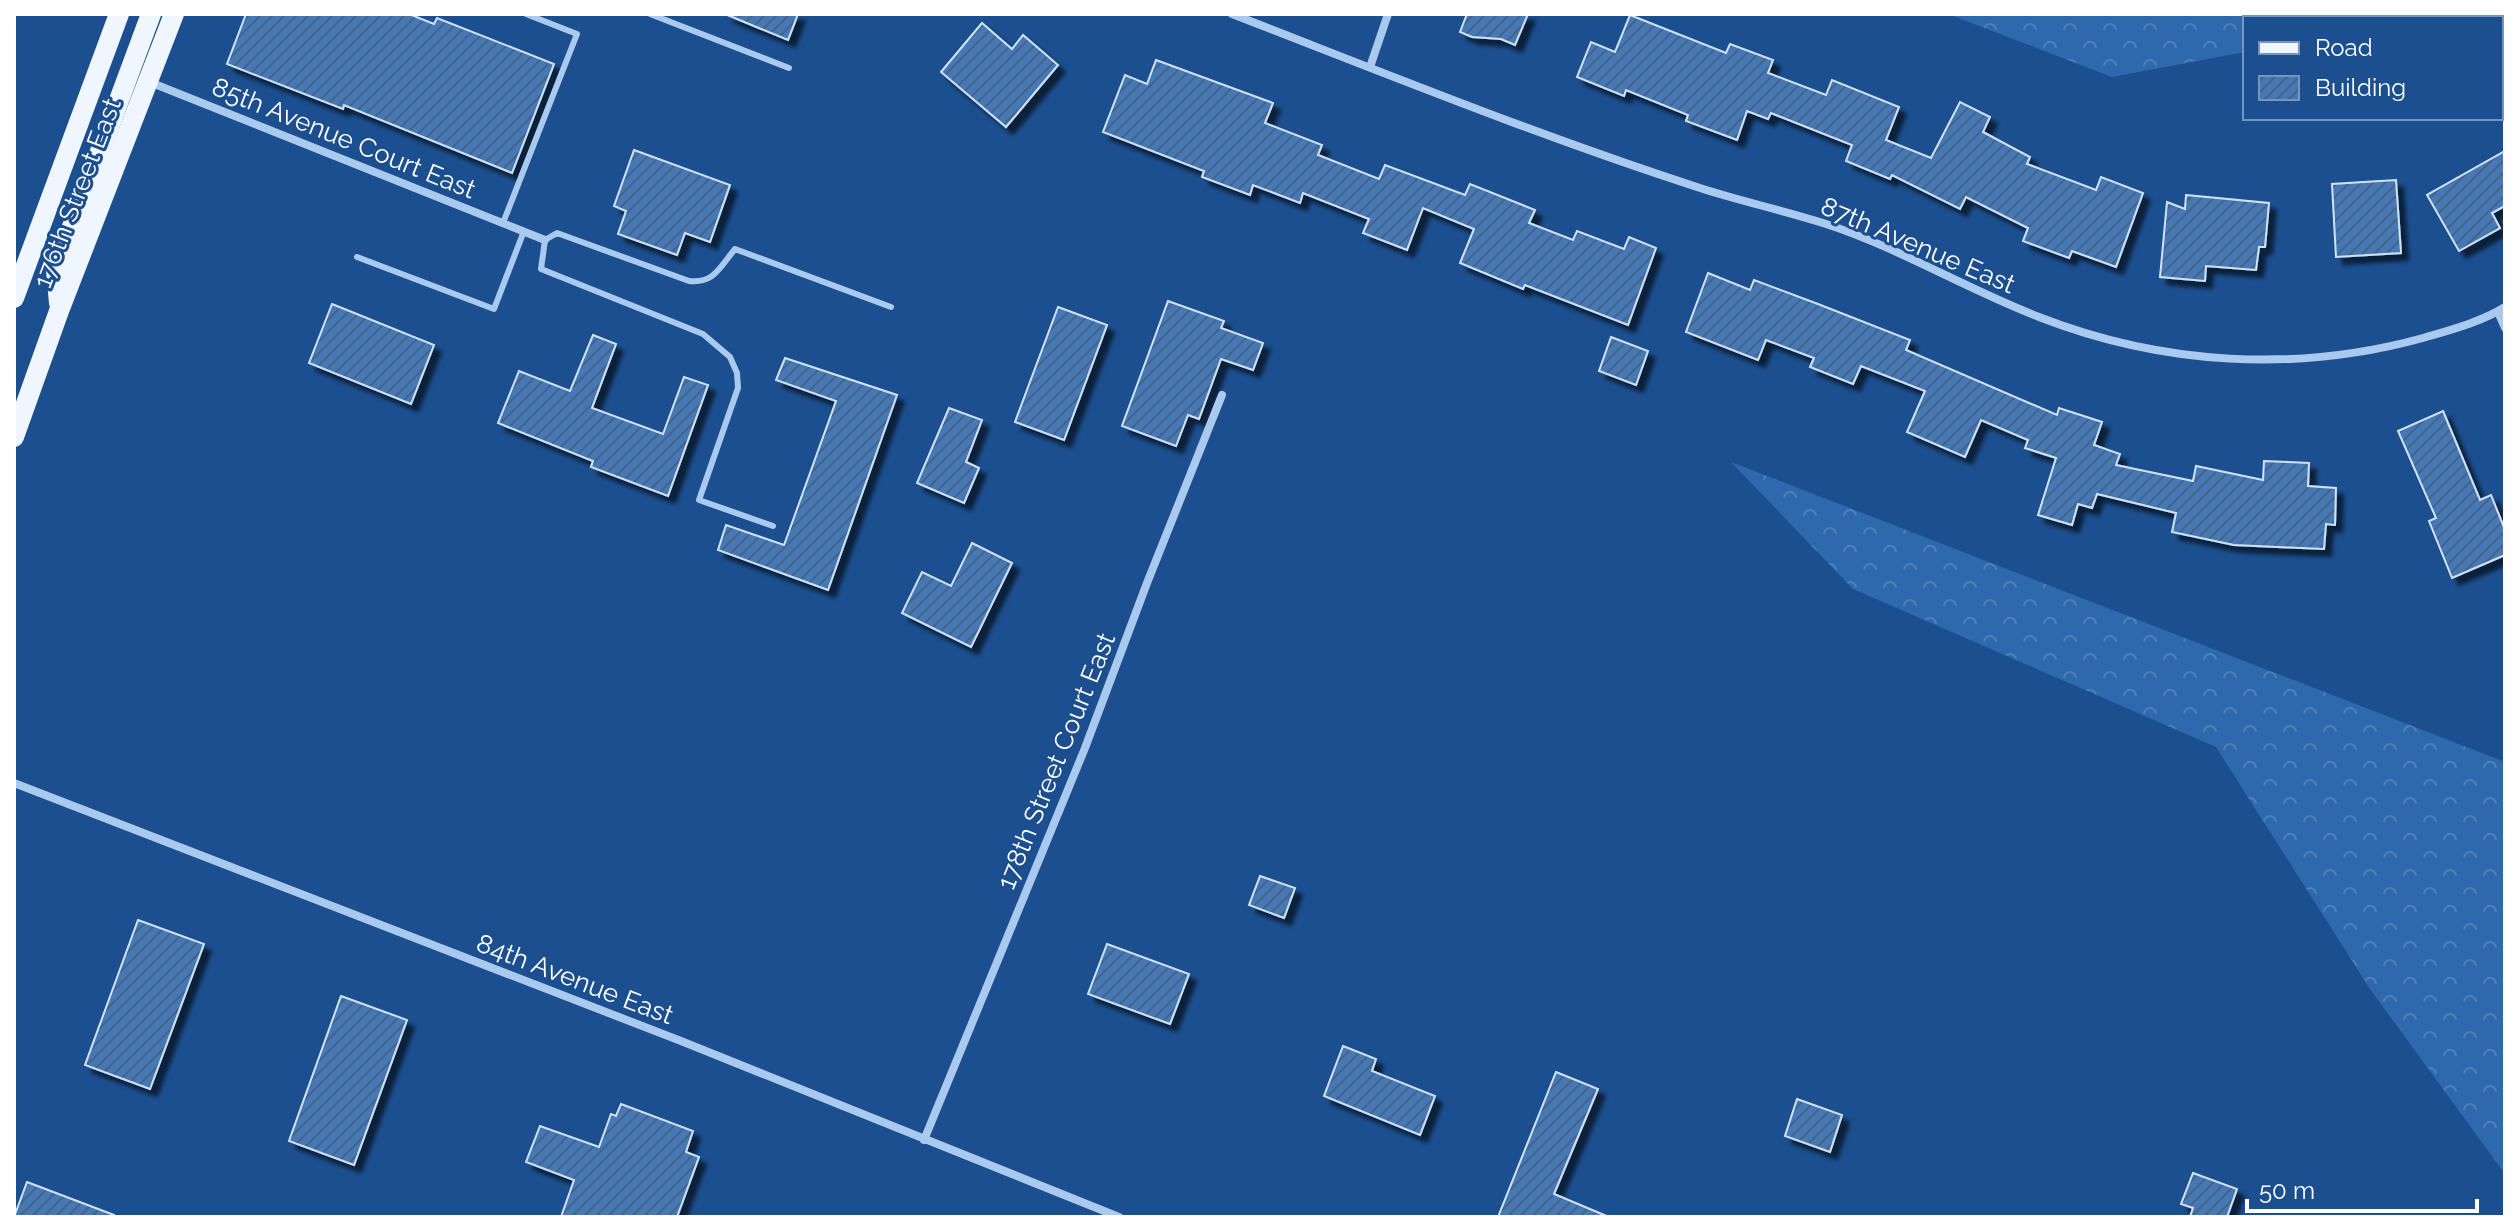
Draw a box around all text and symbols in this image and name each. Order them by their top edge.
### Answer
legend [2243,16,2503,120]
text: Road [2315,33,2373,62]
street label: 85th Avenue Court East [208,71,480,205]
text: Building [2315,73,2406,102]
street label: 176th Street East [27,94,127,292]
street label: 87th Avenue East [1816,191,2020,300]
street label: 178th Street Court East [991,628,1121,894]
street label: 84th Avenue East [472,928,678,1030]
scale bar [2247,1163,2477,1213]
text: 50 m [2259,1176,2315,1205]

